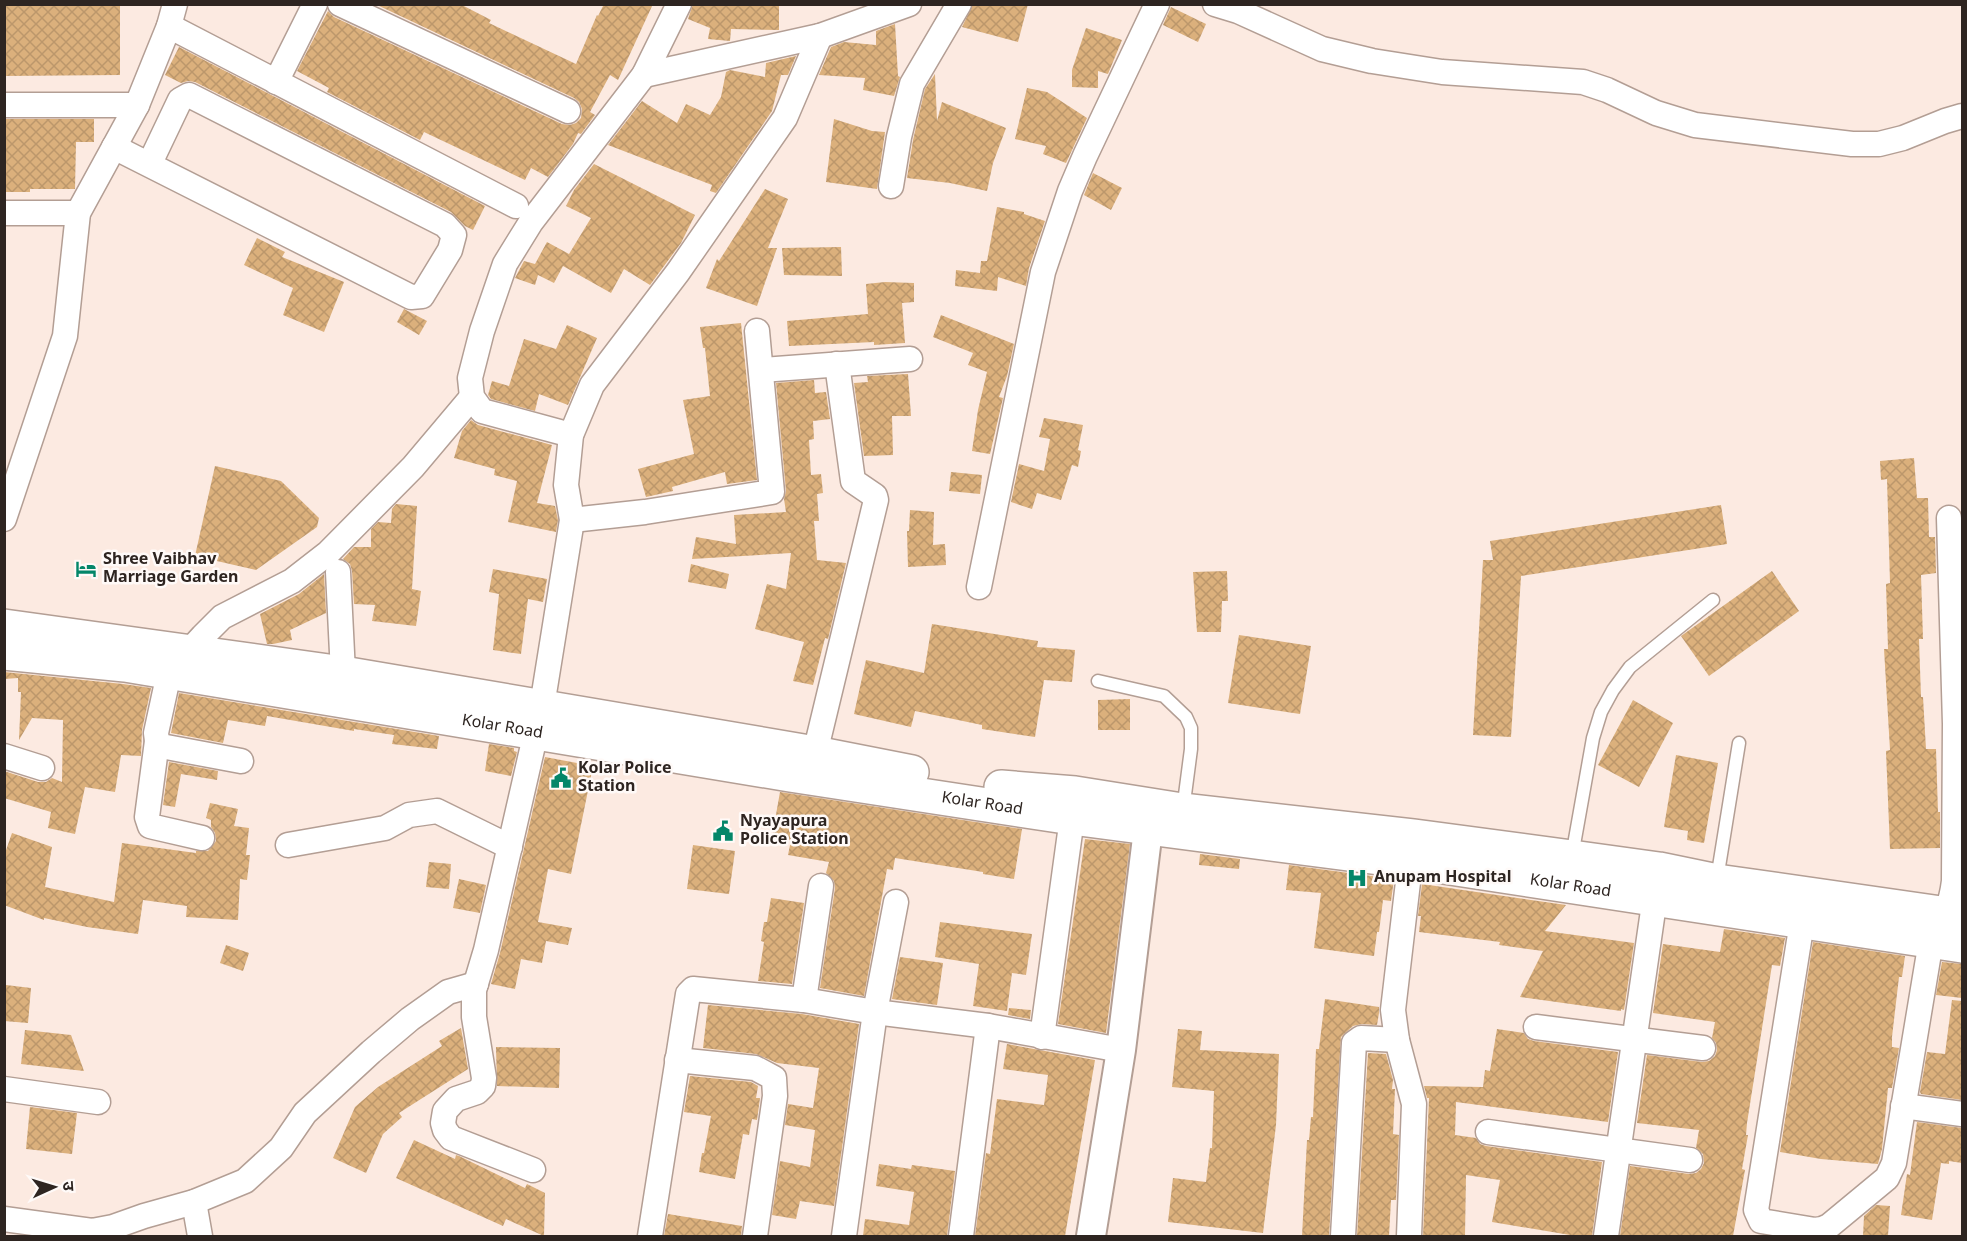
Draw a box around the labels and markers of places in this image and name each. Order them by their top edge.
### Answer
place label: Shree Vaibhav Marriage Garden [103,550,238,589]
hotel icon: Shree Vaibhav Marriage Garden [74,557,98,581]
place label: Kolar Police Station [578,759,672,798]
public building icon: Kolar Police Station [549,766,573,790]
place label: Nyayapura Police Station [740,812,849,851]
public building icon: Nyayapura Police Station [711,819,735,843]
hospital icon: Anupam Hospital [1345,866,1369,890]
place label: Anupam Hospital [1374,868,1511,889]

